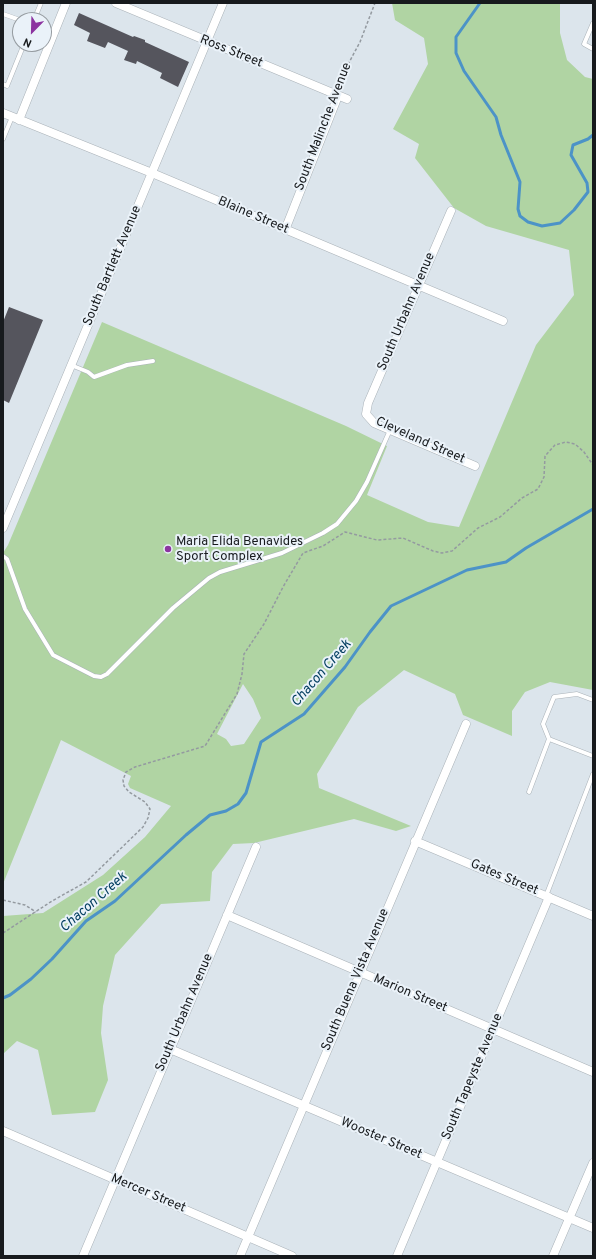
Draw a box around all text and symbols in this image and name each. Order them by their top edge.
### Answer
north arrow [12,12,52,52]
street label: Ross Street [197,32,265,72]
text: N [21,34,34,50]
street label: South Malinche Avenue [292,61,356,193]
street label: Blaine Street [215,194,291,238]
street label: South Bartlett Avenue [81,204,145,328]
street label: South Urbahn Avenue [375,251,439,373]
street label: Cleveland Street [373,414,467,468]
place label: Maria Elida Benavides Sport Complex [176,534,303,565]
marker: Maria Elida Benavides Sport Complex [163,544,173,554]
water label: Chacon Creek [288,637,356,711]
street label: Gates Street [468,857,540,899]
water label: Chacon Creek [57,869,131,937]
street label: South Buena Vista Avenue [319,906,393,1054]
street label: South Urbahn Avenue [153,952,217,1074]
street label: Marion Street [371,971,449,1017]
street label: South Tapeyste Avenue [439,1011,507,1143]
street label: Wooster Street [338,1115,424,1163]
street label: Mercer Street [108,1171,188,1217]

